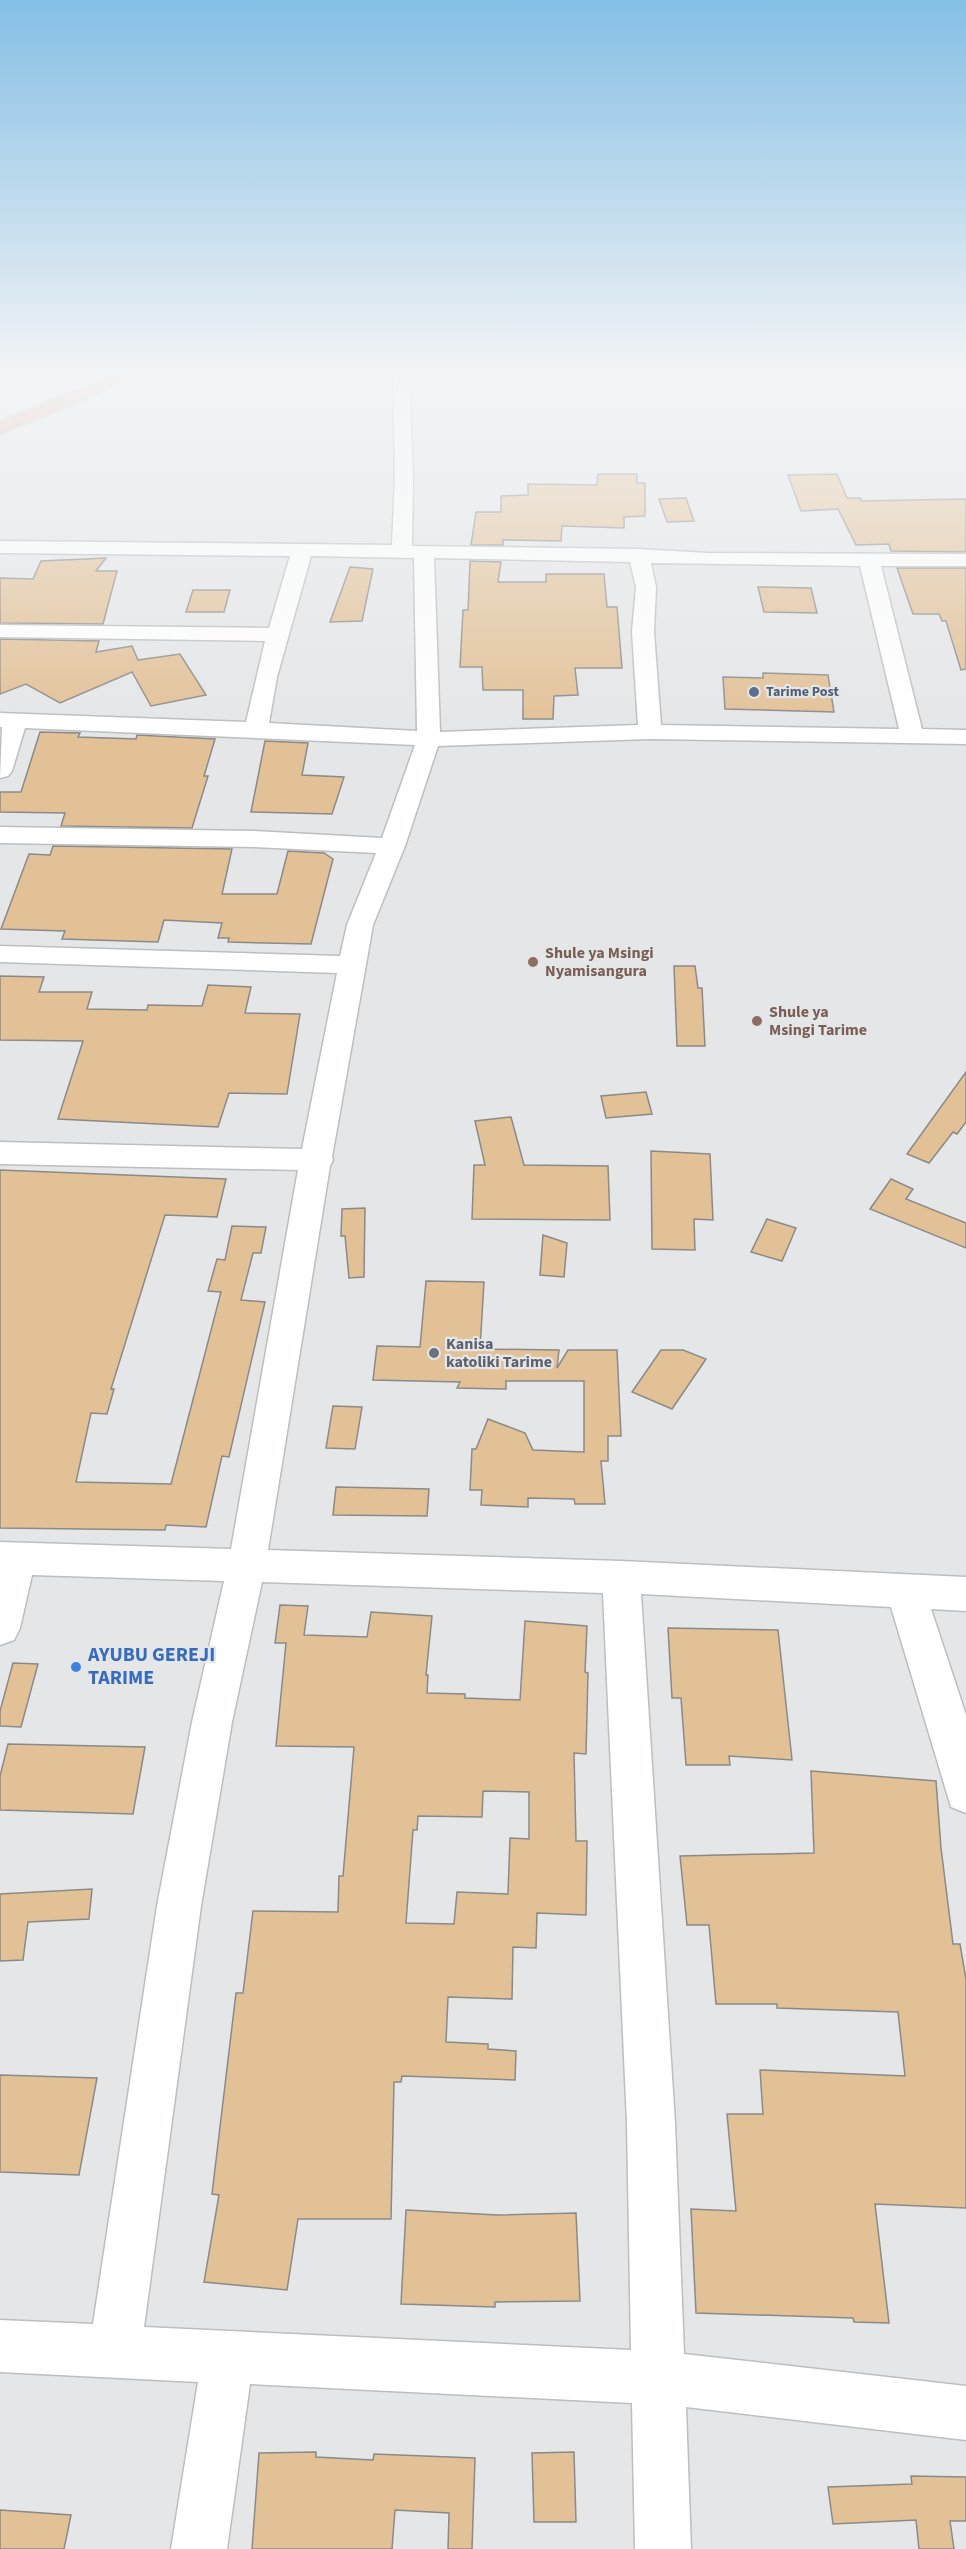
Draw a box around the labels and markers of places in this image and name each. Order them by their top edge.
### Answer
place label: Tarime Post [766,682,839,702]
marker: Tarime Post [747,685,761,699]
place label: Shule ya Msingi Nyamisangura [545,942,654,982]
marker: Shule ya Msingi Nyamisangura [526,955,540,969]
place label: Shule ya Msingi Tarime [769,1001,867,1041]
marker: Shule ya Msingi Tarime [750,1014,764,1028]
place label: Kanisa katoliki Tarime [446,1333,552,1373]
marker: Kanisa katoliki Tarime [427,1346,441,1360]
place label: AYUBU GEREJI TARIME [87,1641,215,1692]
marker: AYUBU GEREJI TARIME [69,1660,83,1674]

